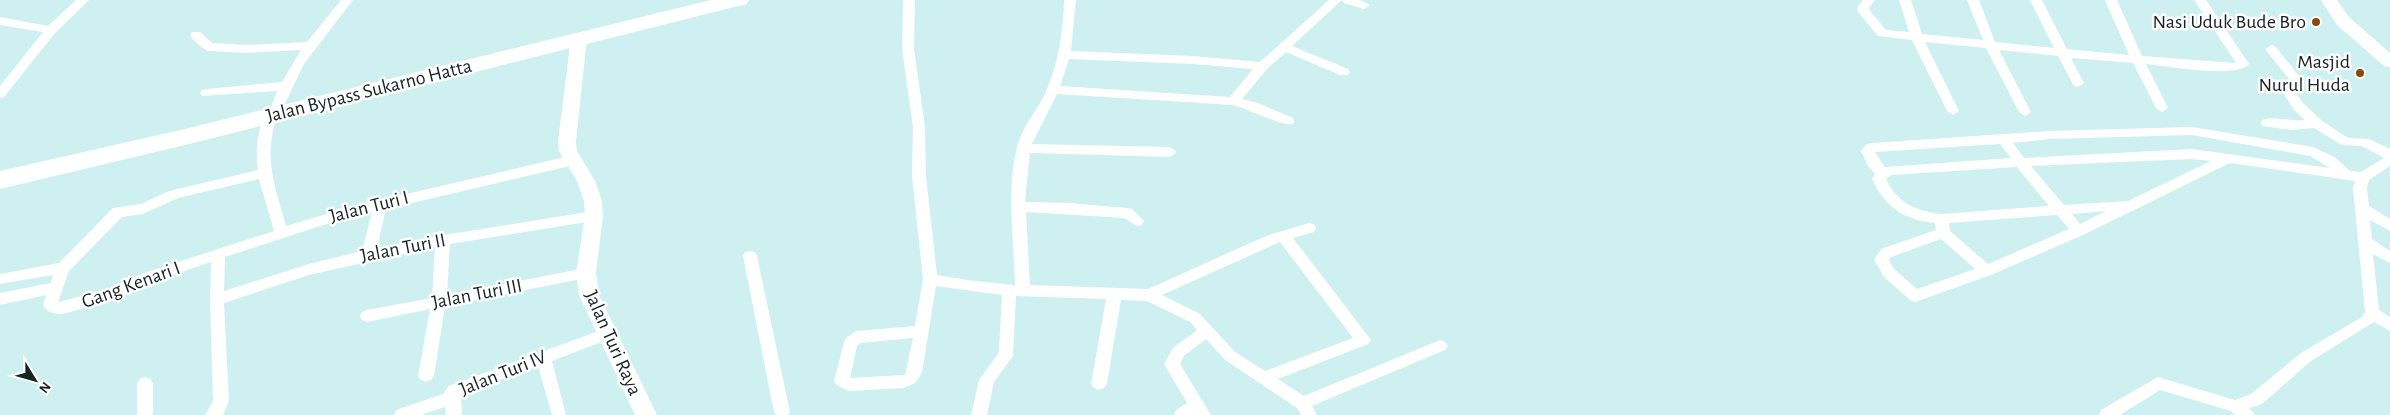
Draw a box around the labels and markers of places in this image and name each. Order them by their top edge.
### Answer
place label: Nasi Uduk Bude Bro [2152,12,2306,32]
marker: Nasi Uduk Bude Bro [2310,16,2322,28]
place label: Masjid Nurul Huda [2258,52,2350,95]
marker: Masjid Nurul Huda [2354,67,2366,79]

